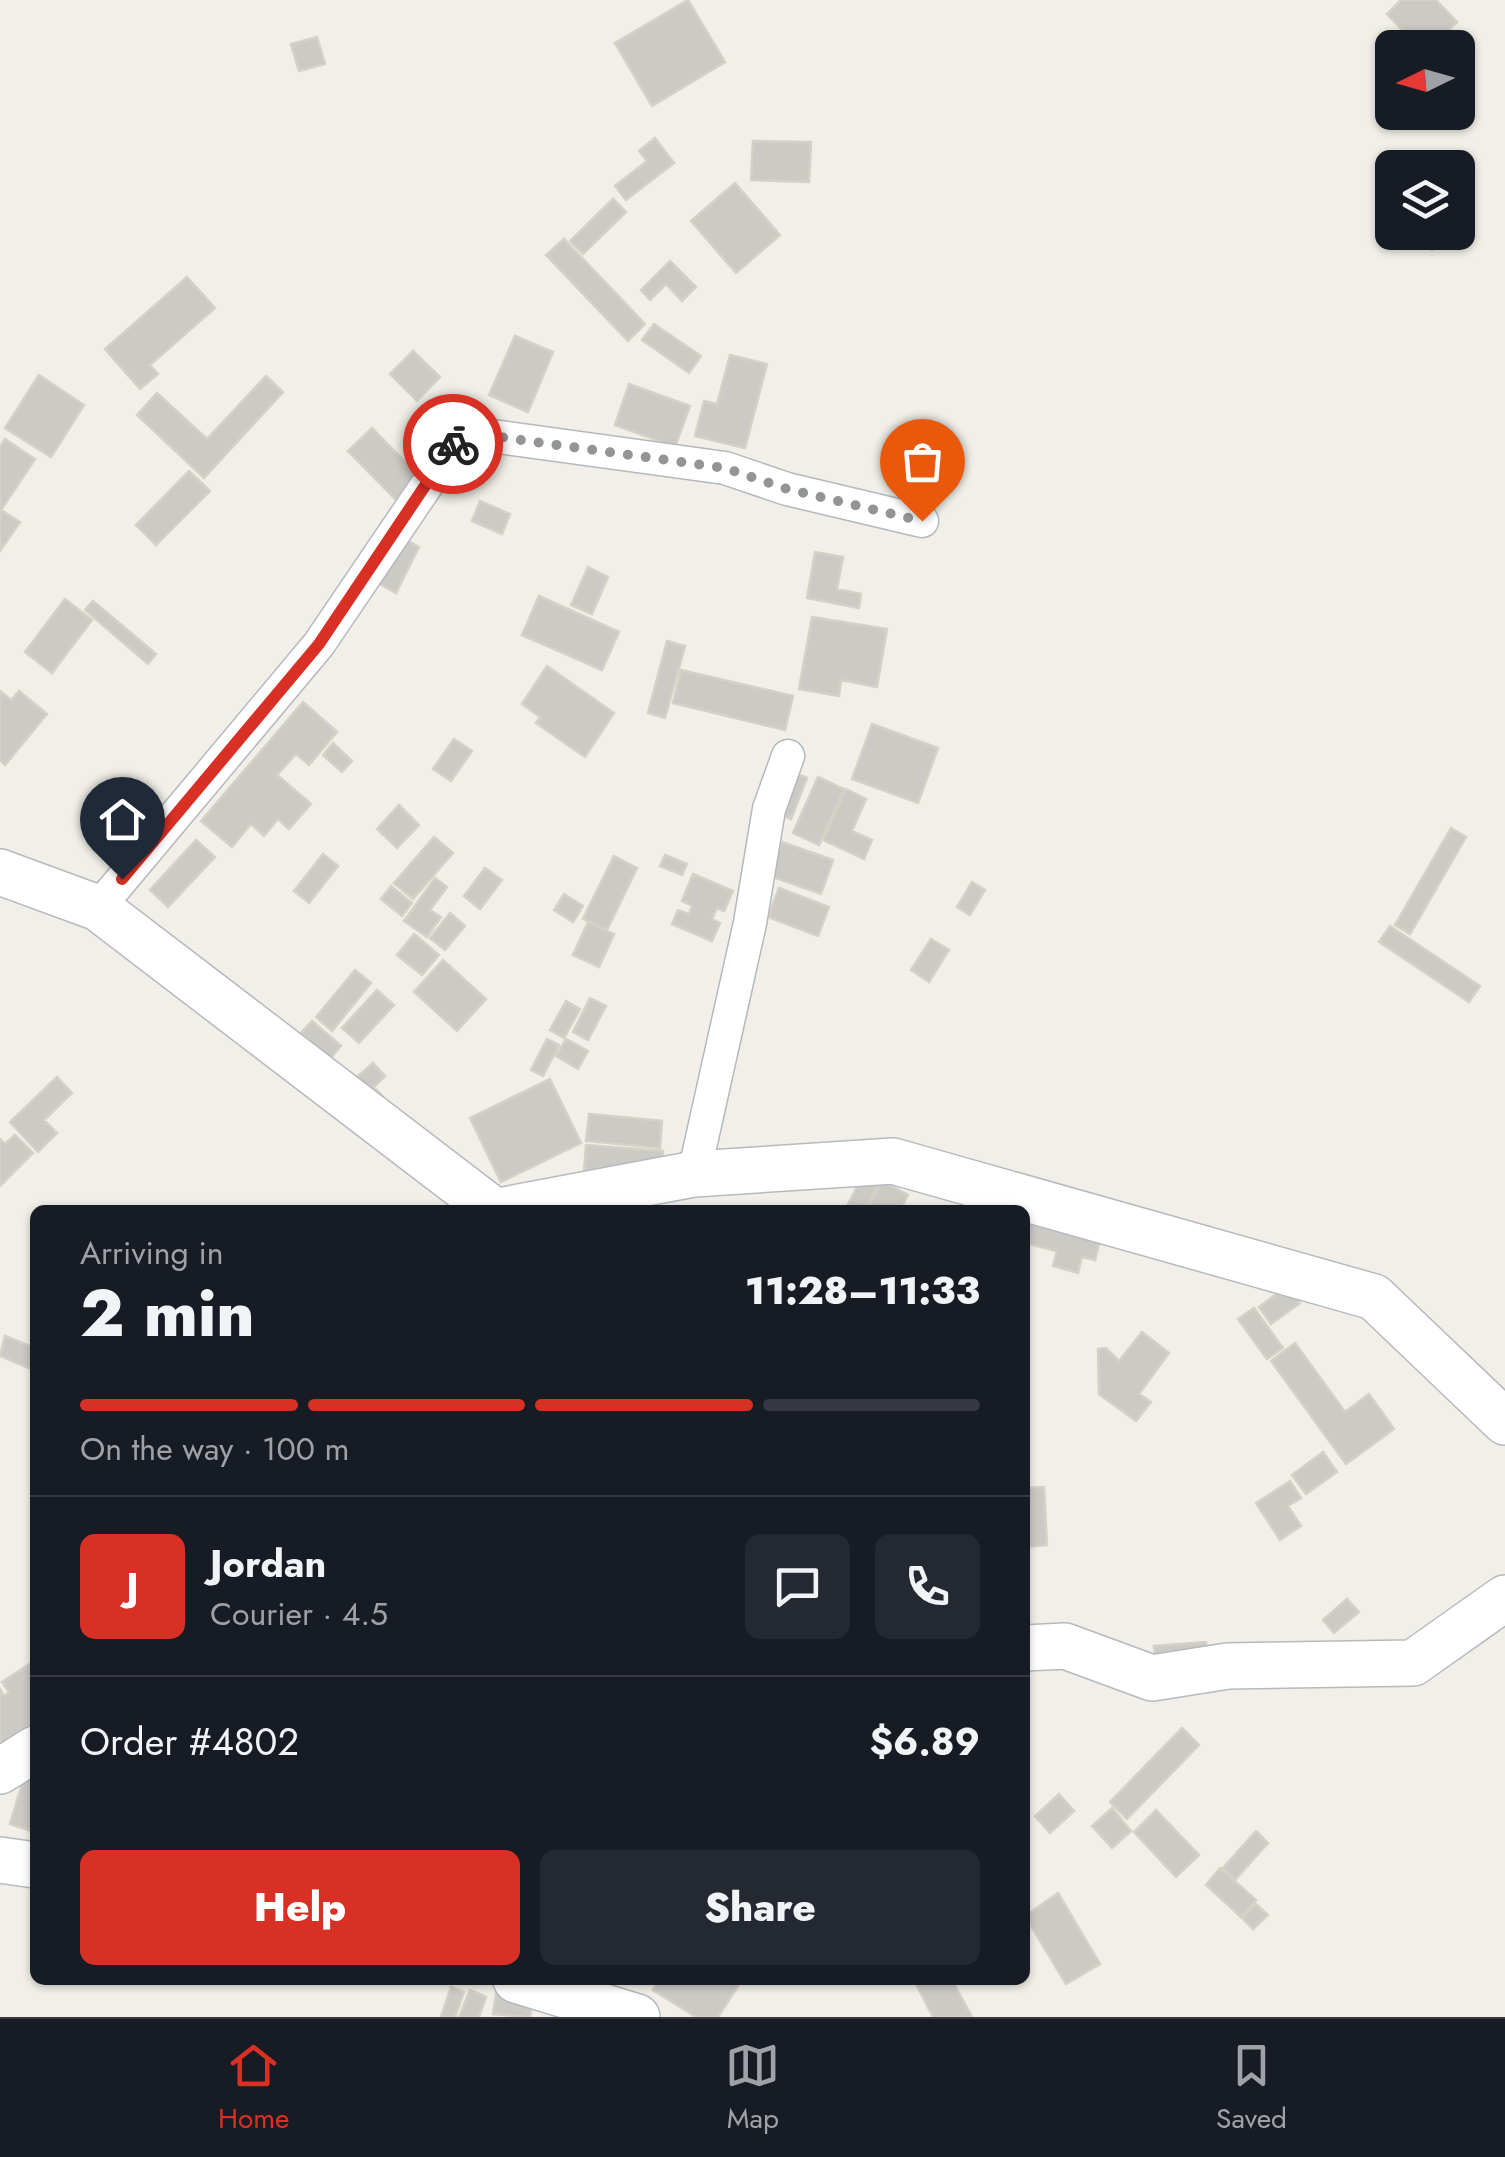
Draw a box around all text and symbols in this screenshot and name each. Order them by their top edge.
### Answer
north arrow [1375,30,1475,130]
map controls [1375,30,1475,250]
button: layers [1375,150,1475,250]
courier [403,394,503,494]
icon: bike [426,417,481,472]
pin [880,419,965,522]
icon: bag [895,434,950,489]
pin [80,777,165,880]
icon: home [95,792,150,847]
text: Arriving in [80,1230,224,1276]
text: 11:28–11:33 [745,1263,980,1318]
text: 2 min [80,1266,255,1360]
text: On the way · 100 m [80,1426,349,1472]
button: chat [745,1534,850,1639]
button: phone [875,1534,980,1639]
text: Jordan [210,1536,326,1591]
text: J [126,1559,139,1614]
text: Courier · 4.5 [210,1591,388,1637]
text: Order #4802 [80,1714,299,1769]
text: $6.89 [869,1714,980,1769]
button: Help [80,1850,520,1965]
button: Share [540,1850,980,1965]
tab: Home [218,2038,289,2139]
tab: Map [725,2038,780,2139]
tab: Saved [1216,2038,1287,2139]

